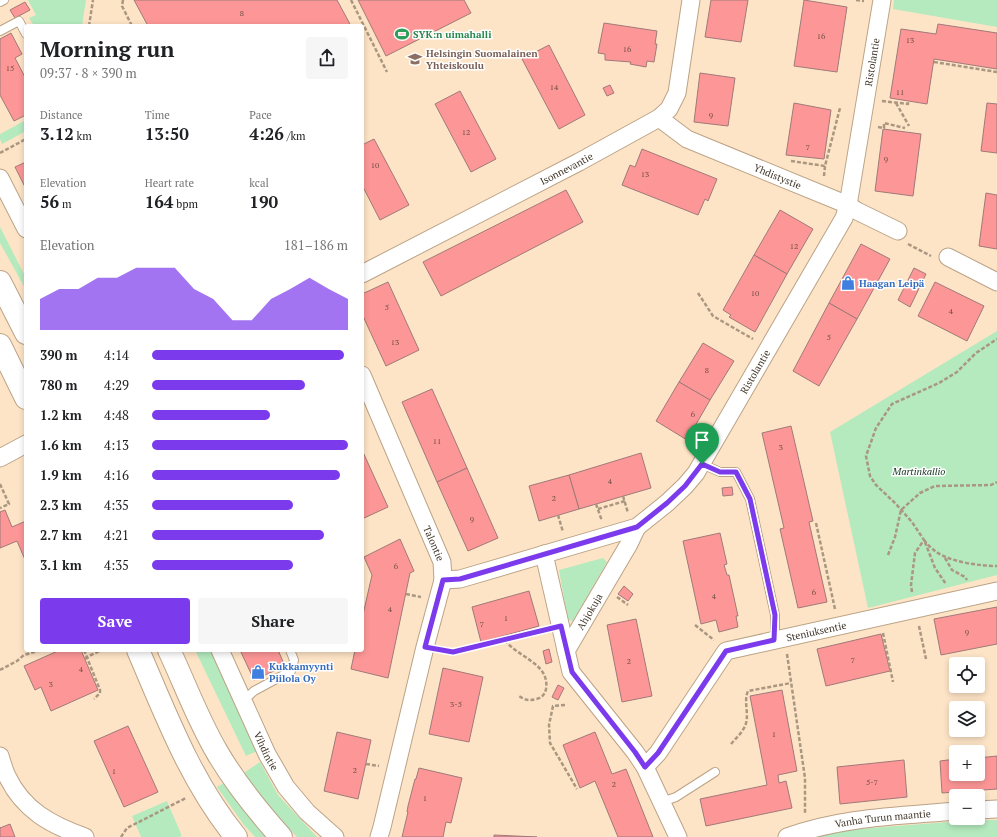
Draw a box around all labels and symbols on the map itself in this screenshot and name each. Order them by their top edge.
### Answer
house number: 8 [240,8,244,18]
sports icon: SYK:n uimahalli [394,26,410,42]
place label: SYK:n uimahalli [413,28,492,41]
house number: 16 [817,31,826,41]
house number: 13 [906,35,914,45]
street label: Ristolantie [862,37,883,87]
house number: 16 [623,44,632,54]
place label: Helsingin Suomalainen Yhteiskoulu [426,47,538,72]
school or university icon: Helsingin Suomalainen Yhteiskoulu [407,51,423,67]
house number: 15 [6,63,14,73]
house number: 14 [550,82,559,92]
house number: 11 [896,87,904,97]
house number: 9 [709,110,713,120]
house number: 12 [462,127,470,137]
house number: 7 [806,142,810,152]
street label: Isonnevantie [538,150,595,188]
house number: 9 [884,154,888,164]
house number: 10 [371,160,379,170]
street label: Yhdistystie [752,161,803,192]
house number: 13 [641,169,649,179]
house number: 12 [790,241,798,251]
shop icon: Haagan Leipä [840,275,856,291]
place label: Haagan Leipä [859,277,925,290]
house number: 10 [751,288,759,298]
house number: 5 [385,302,389,312]
house number: 4 [949,306,954,316]
house number: 5 [827,332,831,342]
house number: 13 [391,337,399,347]
street label: Ristolantie [737,347,773,396]
house number: 8 [705,365,709,375]
house number: 6 [691,409,696,419]
pin [685,423,719,464]
house number: 11 [433,436,441,446]
house number: 3 [779,442,783,452]
park label: Martinkallio [892,465,945,478]
house number: 4 [608,476,613,486]
house number: 2 [552,493,556,503]
house number: 9 [470,514,474,524]
street label: Talontie [420,524,447,563]
house number: 6 [394,561,399,571]
house number: 6 [812,587,817,597]
street label: Ahjokuja [574,591,606,632]
house number: 4 [712,591,717,601]
house number: 4 [388,604,393,614]
house number: 1 [504,613,508,623]
house number: 7 [480,619,484,629]
street label: Steniuksentie [785,619,847,644]
house number: 9 [965,627,969,637]
house number: 7 [851,655,855,665]
house number: 2 [627,656,631,666]
place label: Kukkamyynti Piilola Oy [269,660,334,685]
house number: 4 [79,664,84,674]
shop icon: Kukkamyynti Piilola Oy [250,664,266,680]
house number: 3 [49,679,53,689]
house number: 3-5 [450,699,462,709]
house number: 1 [772,729,776,739]
street label: Vihdintie [251,730,281,773]
house number: 2 [353,765,357,775]
house number: 1 [112,766,116,776]
house number: 5-7 [866,777,878,787]
house number: 2 [612,779,616,789]
house number: 1 [423,793,427,803]
street label: Vanha Turun maantie [834,807,931,831]

